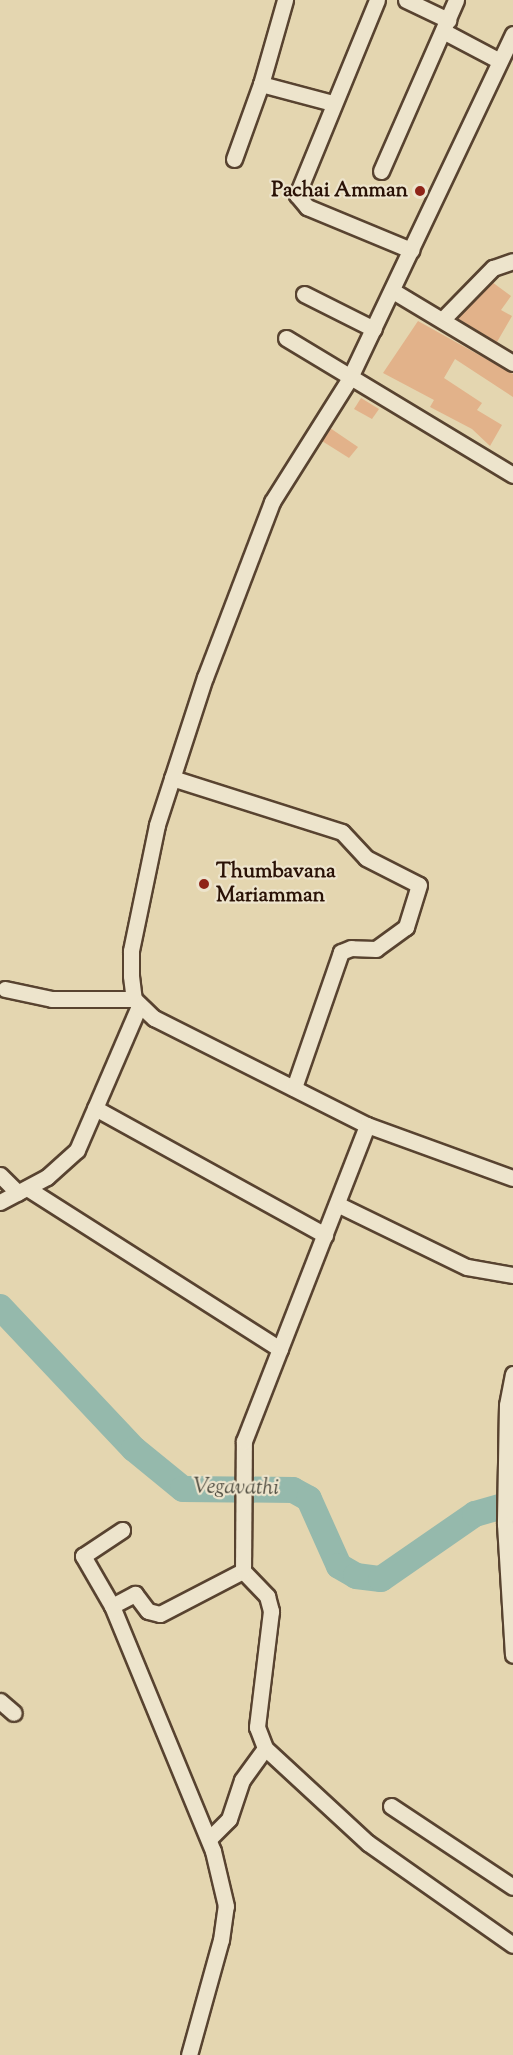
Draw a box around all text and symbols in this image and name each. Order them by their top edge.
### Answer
place label: Pachai Amman [271,178,408,204]
marker: Pachai Amman [413,184,427,198]
place label: Thumbavana Mariamman [216,859,336,909]
marker: Thumbavana Mariamman [197,877,211,891]
water label: Vegavathi [193,1475,279,1503]

